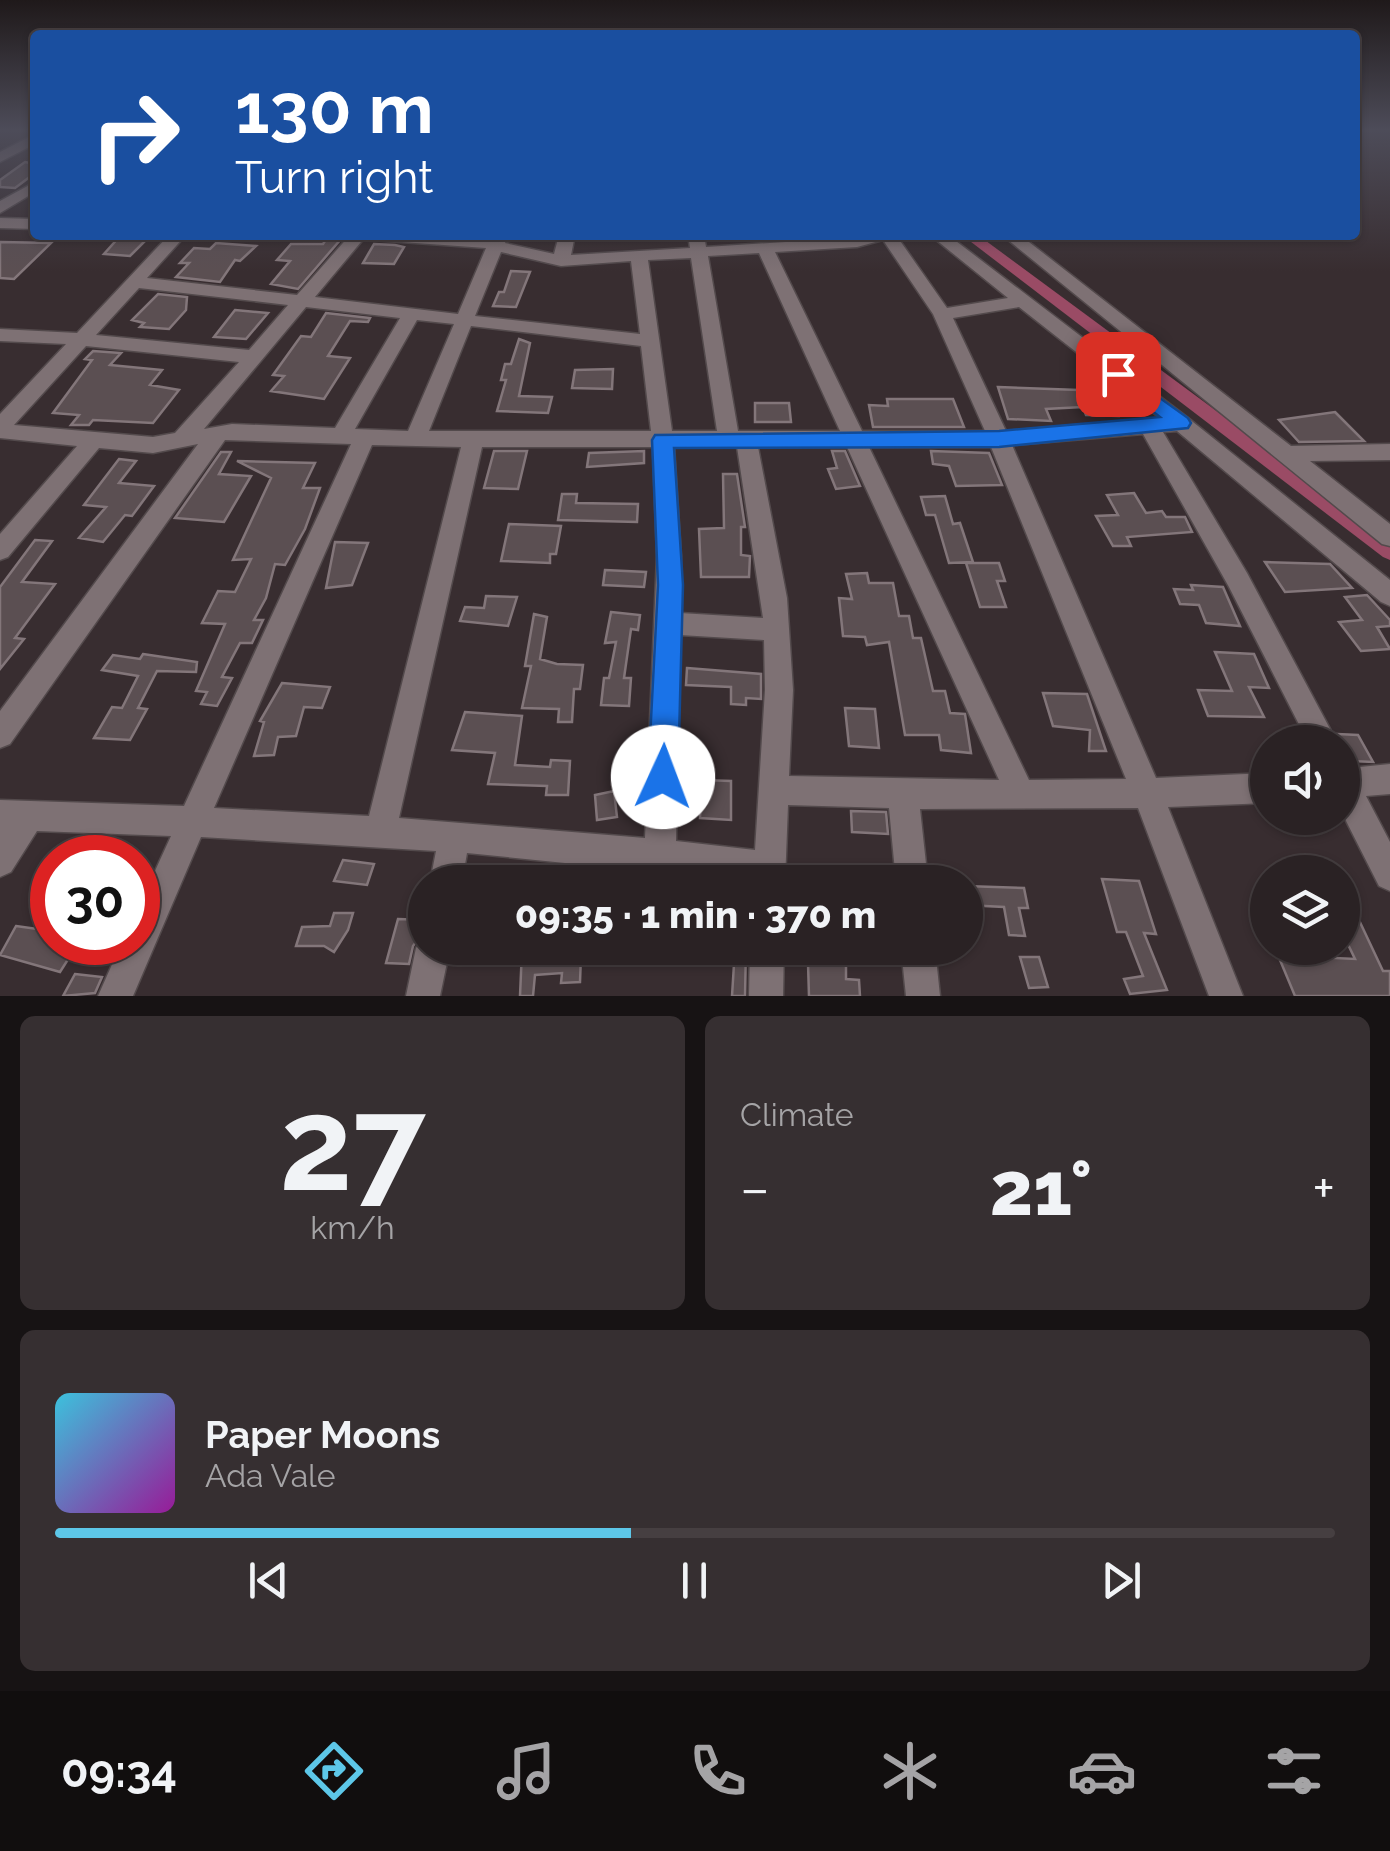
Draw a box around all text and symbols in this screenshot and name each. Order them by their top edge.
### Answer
text: 130 m [235,67,434,149]
icon: right [70,70,200,200]
text: Turn right [235,151,433,204]
pin [1076,332,1161,417]
icon: arrive [1091,347,1146,402]
position arrow [611,725,715,829]
map controls [1250,725,1360,965]
button: sound [1250,725,1360,835]
speed limit sign: 30 [30,835,160,965]
button: layers [1250,855,1360,965]
text: 09:35 · 1 min · 370 m [515,892,876,937]
text: 27 [279,1068,426,1220]
text: Climate [740,1096,854,1133]
text: 21° [990,1144,1092,1233]
text: − [740,1156,770,1221]
text: + [1312,1156,1335,1221]
text: km/h [310,1209,395,1246]
text: Paper Moons [205,1412,440,1457]
text: Ada Vale [205,1457,336,1494]
icon: previous [241,1553,296,1608]
icon: pause [667,1553,722,1608]
icon: next [1094,1553,1149,1608]
icon: directions [299,1736,369,1806]
icon: music [491,1736,561,1806]
icon: phone [683,1736,753,1806]
icon: climate [875,1736,945,1806]
icon: car [1067,1736,1137,1806]
icon: filters [1259,1736,1329,1806]
text: 09:34 [61,1745,177,1798]

